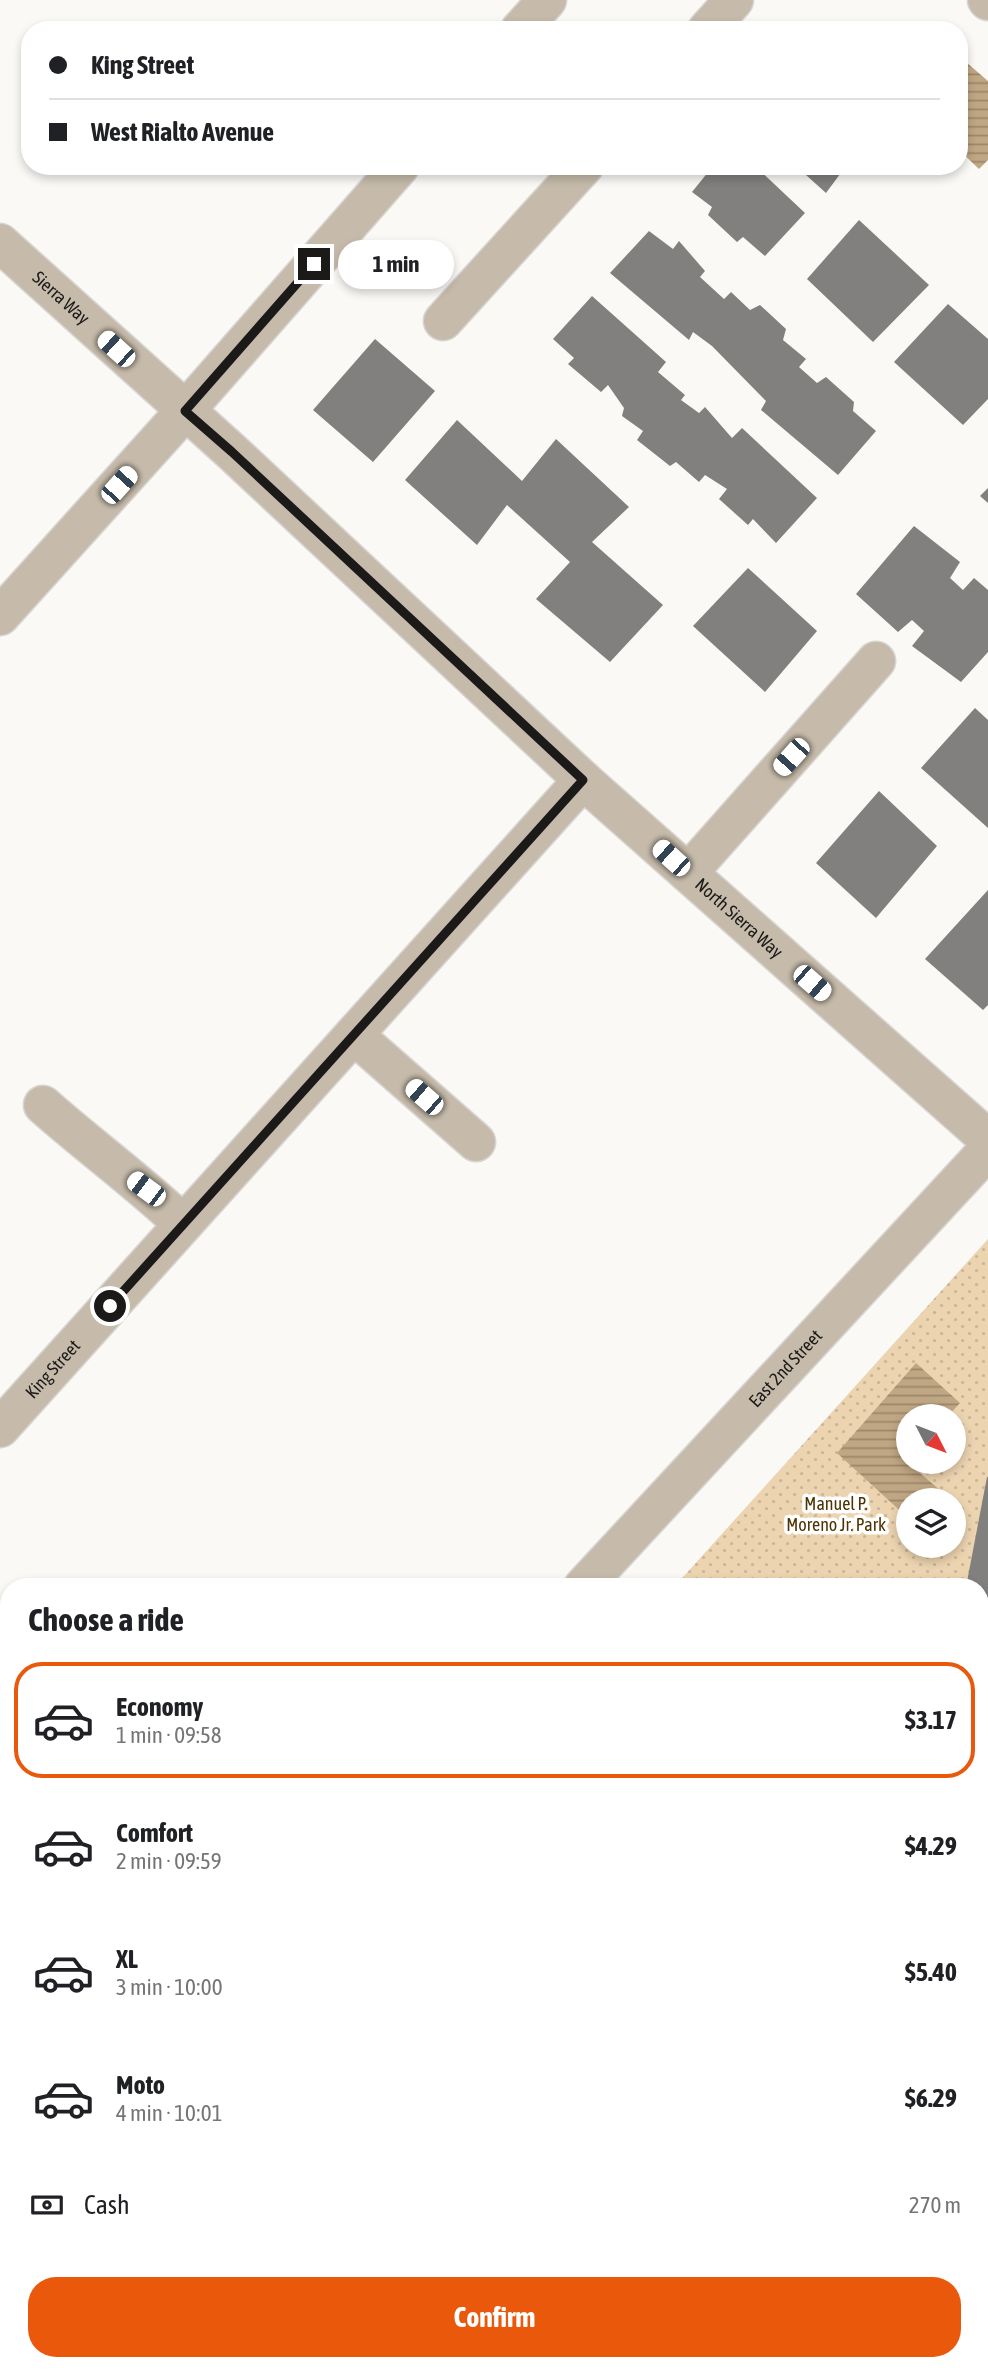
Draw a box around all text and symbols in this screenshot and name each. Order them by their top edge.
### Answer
text: King Street [91,50,194,80]
text: West Rialto Avenue [91,117,274,147]
callout: 1 min [338,240,454,288]
route end [298,248,330,280]
text: 1 min [373,251,419,277]
street label: Sierra Way [28,267,94,329]
car [94,327,139,371]
car [98,462,141,508]
car [770,734,813,780]
car [649,836,694,880]
street label: North Sierra Way [691,874,787,962]
car [790,961,835,1005]
car [402,1075,447,1119]
car [123,1168,170,1210]
route start [94,1290,126,1322]
street label: East 2nd Street [744,1325,826,1411]
street label: King Street [21,1335,84,1403]
north arrow [896,1404,966,1474]
map controls [896,1404,966,1558]
button: layers [896,1488,966,1558]
park label: Manuel P. Moreno Jr. Park [786,1493,886,1535]
text: Choose a ride [28,1601,184,1638]
icon: car [32,1689,95,1752]
text: Economy [116,1692,203,1722]
text: $3.17 [905,1705,957,1735]
text: 1 min · 09:58 [116,1722,222,1748]
icon: car [32,1815,95,1878]
text: Comfort [116,1818,193,1848]
text: $4.29 [905,1831,957,1861]
text: 2 min · 09:59 [116,1848,222,1874]
icon: car [32,1941,95,2004]
text: XL [116,1944,138,1974]
text: $5.40 [905,1957,957,1987]
text: 3 min · 10:00 [116,1974,222,2000]
icon: car [32,2067,95,2130]
text: Moto [116,2070,165,2100]
text: $6.29 [905,2083,957,2113]
text: 4 min · 10:01 [116,2100,222,2126]
icon: cash [28,2186,66,2224]
text: Cash [84,2190,130,2220]
text: 270 m [909,2192,961,2218]
button: Confirm [28,2277,961,2357]

